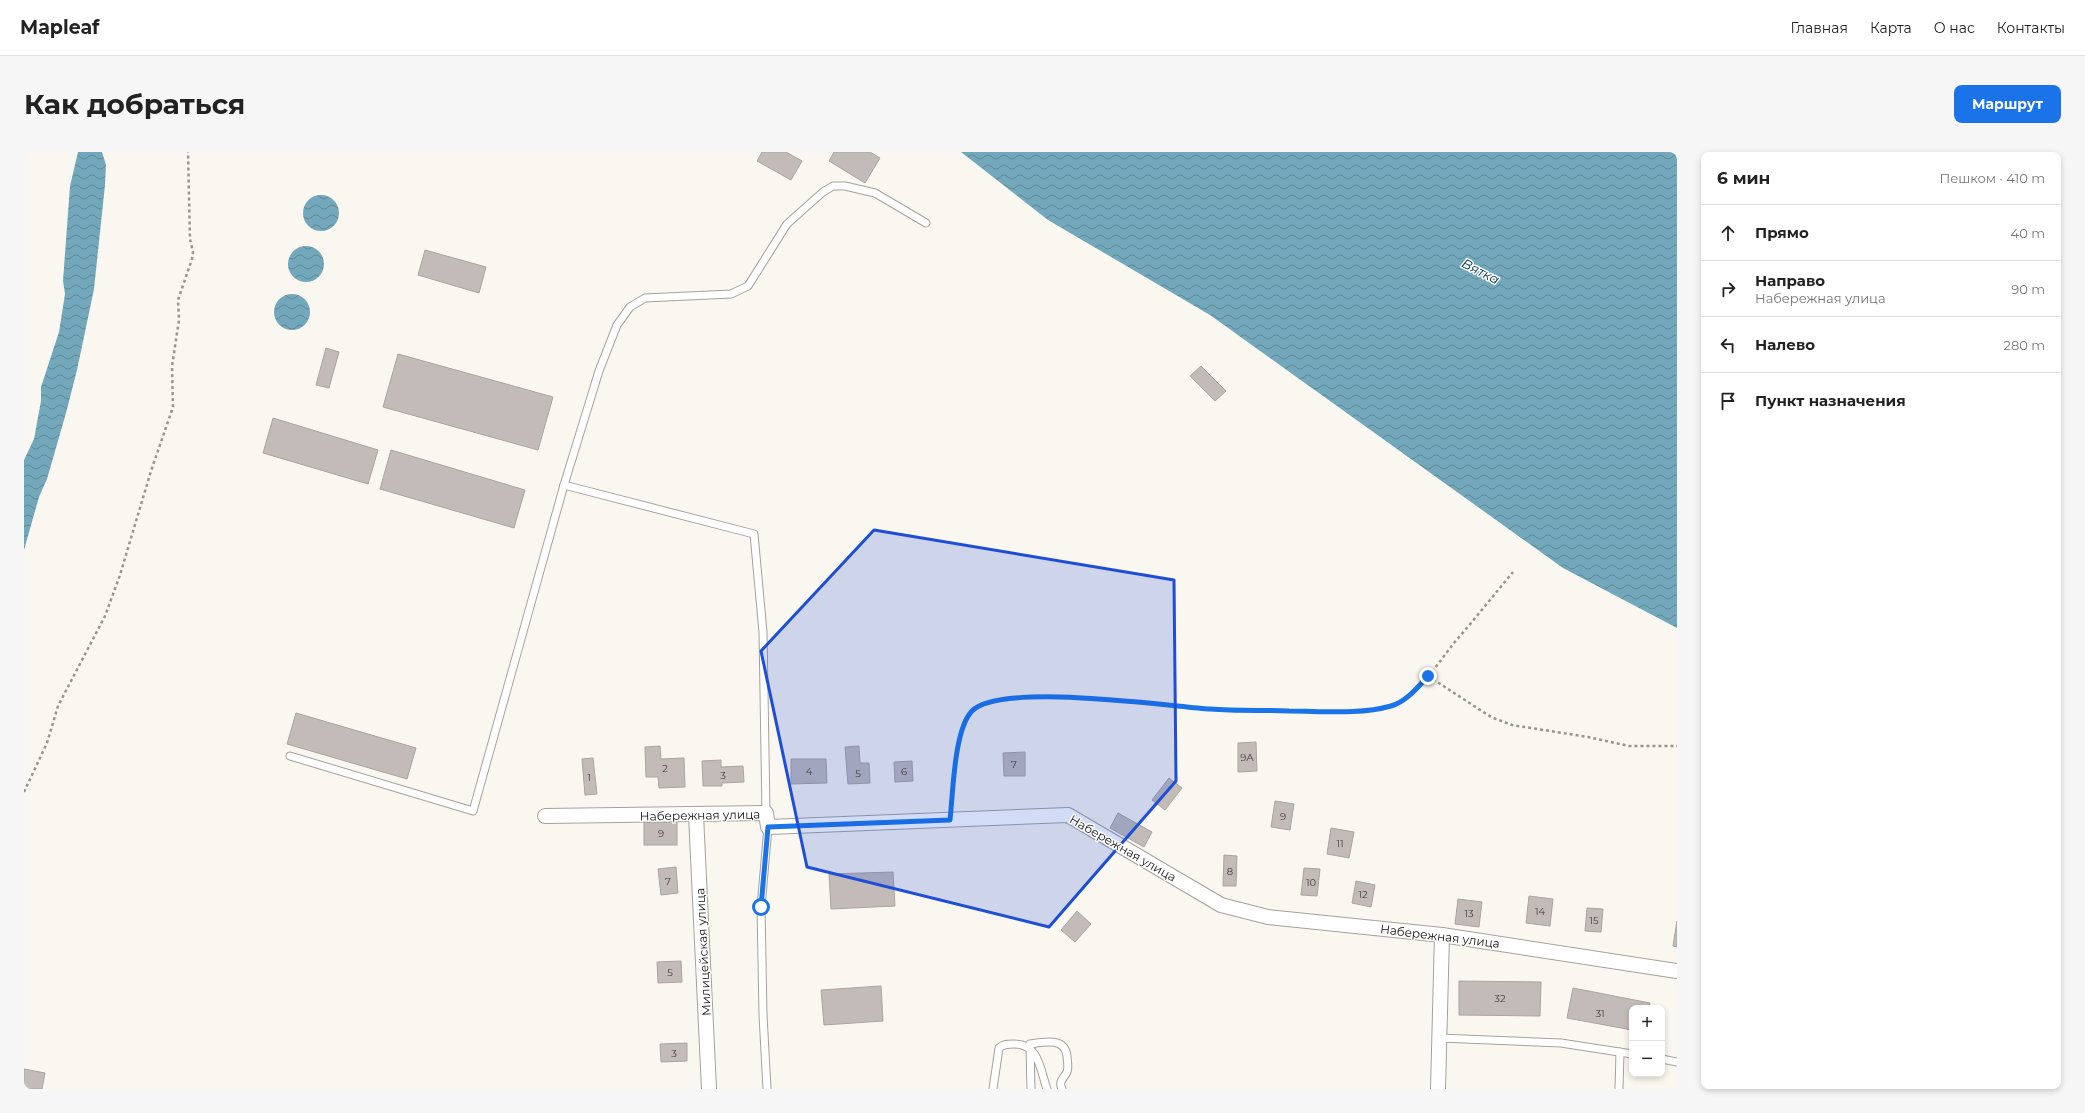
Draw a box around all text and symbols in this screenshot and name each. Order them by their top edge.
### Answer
text: Mapleaf [20,16,99,39]
text: Главная [1790,19,1848,37]
text: Карта [1870,19,1912,37]
text: О нас [1934,19,1975,37]
text: Контакты [1997,19,2065,37]
button: Маршрут [1954,85,2061,123]
text: Как добраться [24,87,245,121]
text: 6 мин [1717,168,1770,188]
text: Пешком · 410 m [1939,170,2045,186]
icon: ahead [1717,222,1739,244]
text: Прямо [1755,223,1809,242]
text: 40 m [2011,225,2045,241]
water label: Вятка [1459,255,1503,287]
text: Направо [1755,271,1825,290]
icon: right [1717,278,1739,300]
text: 90 m [2011,281,2045,297]
text: Набережная улица [1755,290,1886,306]
icon: left [1717,334,1739,356]
text: Налево [1755,335,1815,354]
text: 280 m [2004,337,2045,353]
icon: arrive [1717,390,1739,412]
text: Пункт назначения [1755,391,1906,410]
route end [1419,667,1437,685]
house number: 9А [1240,751,1254,764]
house number: 7 [1011,758,1017,771]
house number: 2 [662,762,668,775]
house number: 4 [806,765,813,778]
house number: 6 [901,765,907,778]
house number: 5 [855,767,861,780]
house number: 3 [720,769,726,782]
house number: 1 [587,771,591,784]
street label: Набережная улица [640,806,760,824]
house number: 9 [1280,810,1286,823]
street label: Набережная улица [1067,811,1179,885]
house number: 9 [658,827,664,840]
house number: 11 [1336,837,1344,850]
house number: 8 [1227,865,1233,878]
house number: 7 [665,875,671,888]
house number: 10 [1306,876,1316,889]
street label: Милицейская улица [692,888,714,1016]
house number: 12 [1358,888,1368,901]
route start [752,898,770,916]
house number: 14 [1535,905,1545,918]
house number: 13 [1464,907,1474,920]
house number: 15 [1589,914,1599,927]
street label: Набережная улица [1379,921,1501,951]
house number: 5 [667,966,673,979]
house number: 32 [1494,992,1506,1005]
map controls [1629,1005,1665,1077]
button: + [1629,1005,1665,1041]
house number: 31 [1595,1007,1605,1020]
button: − [1629,1041,1665,1077]
house number: 3 [671,1047,677,1060]

